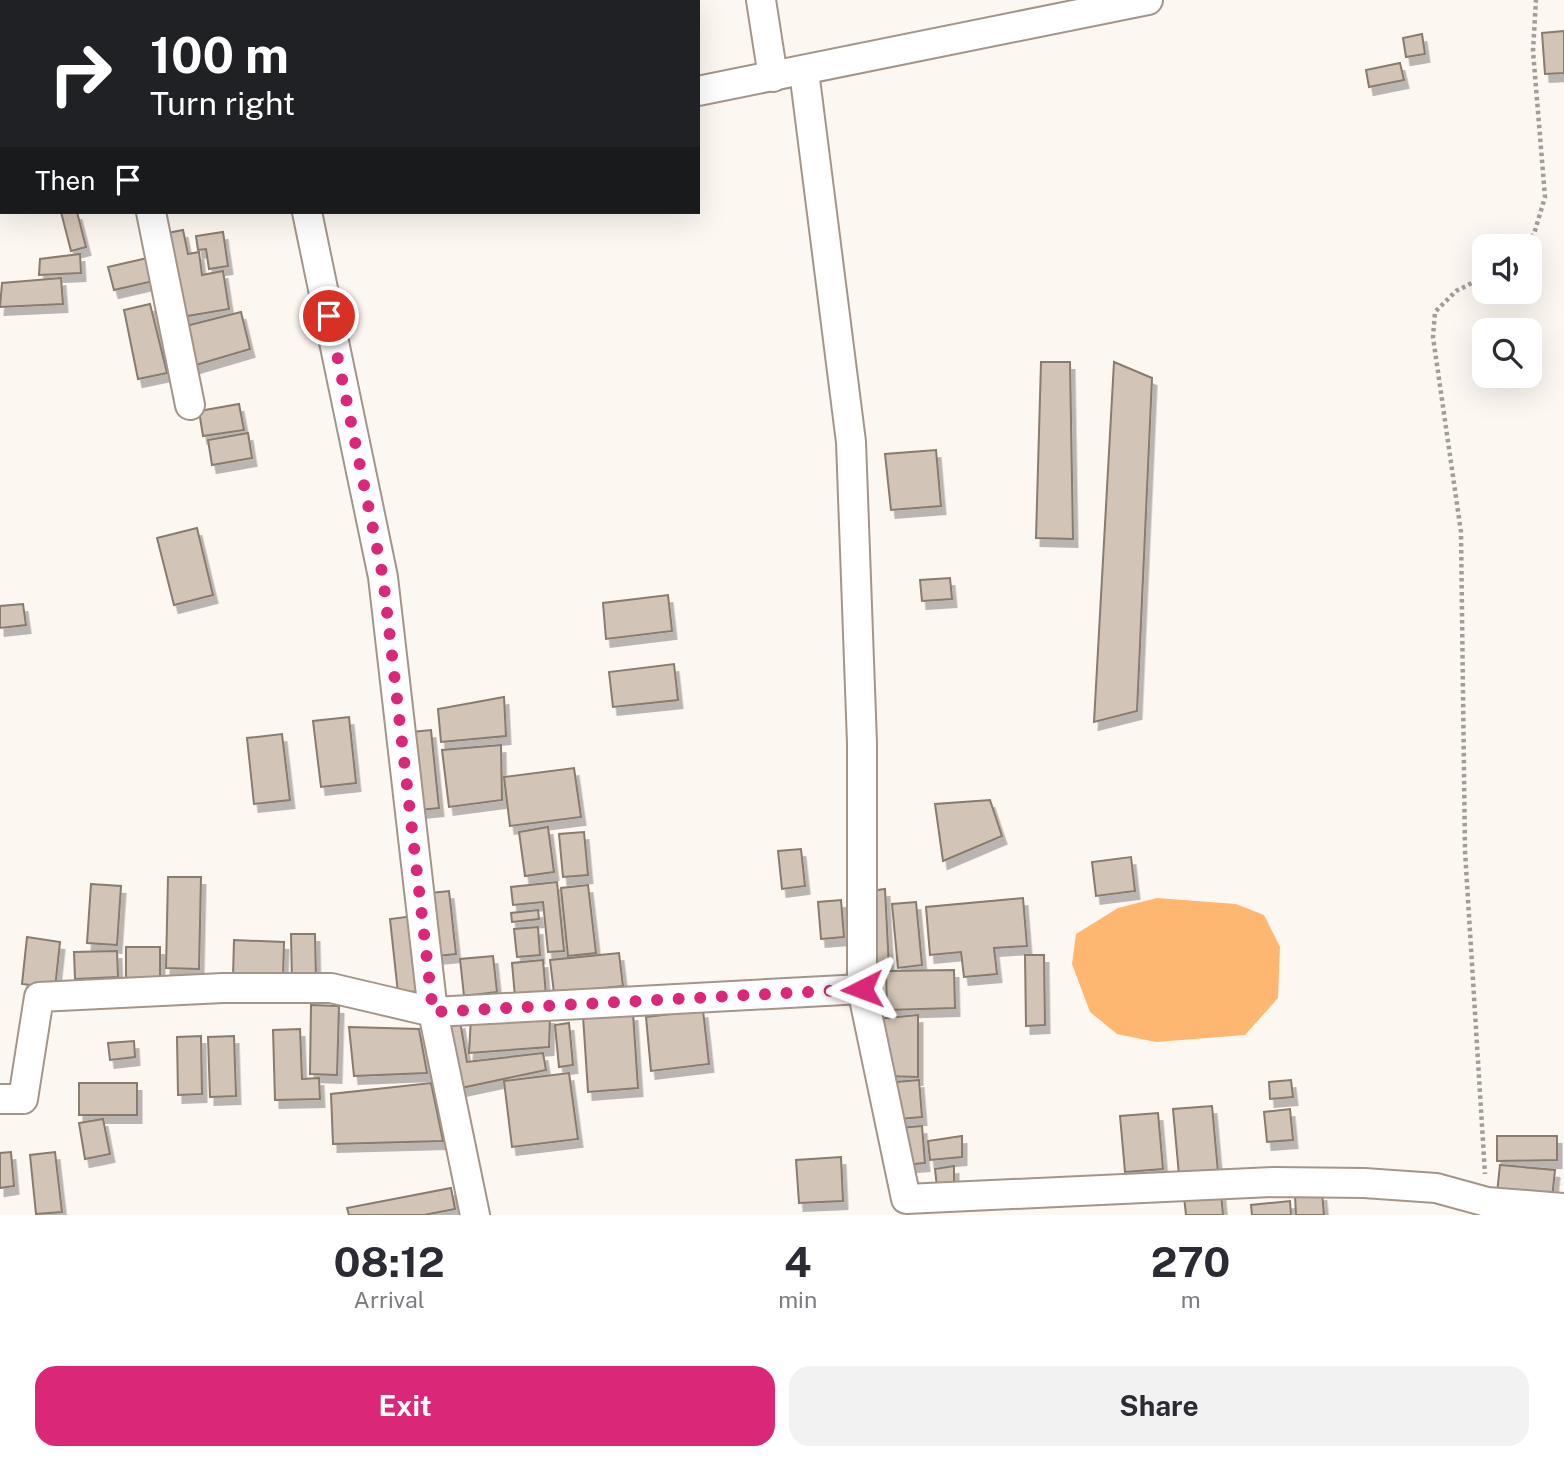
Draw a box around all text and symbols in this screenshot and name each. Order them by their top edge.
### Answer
text: 100 m [150,26,289,84]
icon: right [35,28,126,119]
text: Turn right [150,85,295,122]
icon: arrive [109,161,147,199]
text: Then [35,165,95,196]
map controls [1472,234,1542,388]
button: sound [1472,234,1542,304]
pin [299,286,359,346]
icon: arrive [310,297,348,335]
button: search [1472,318,1542,388]
position arrow [825,952,899,1026]
text: 08:12 [334,1237,445,1286]
text: 4 [784,1237,812,1286]
text: 270 [1151,1237,1230,1286]
text: Arrival [354,1286,425,1313]
text: min [778,1286,817,1313]
text: m [1181,1286,1201,1313]
button: Exit [35,1366,775,1446]
button: Share [789,1366,1529,1446]

